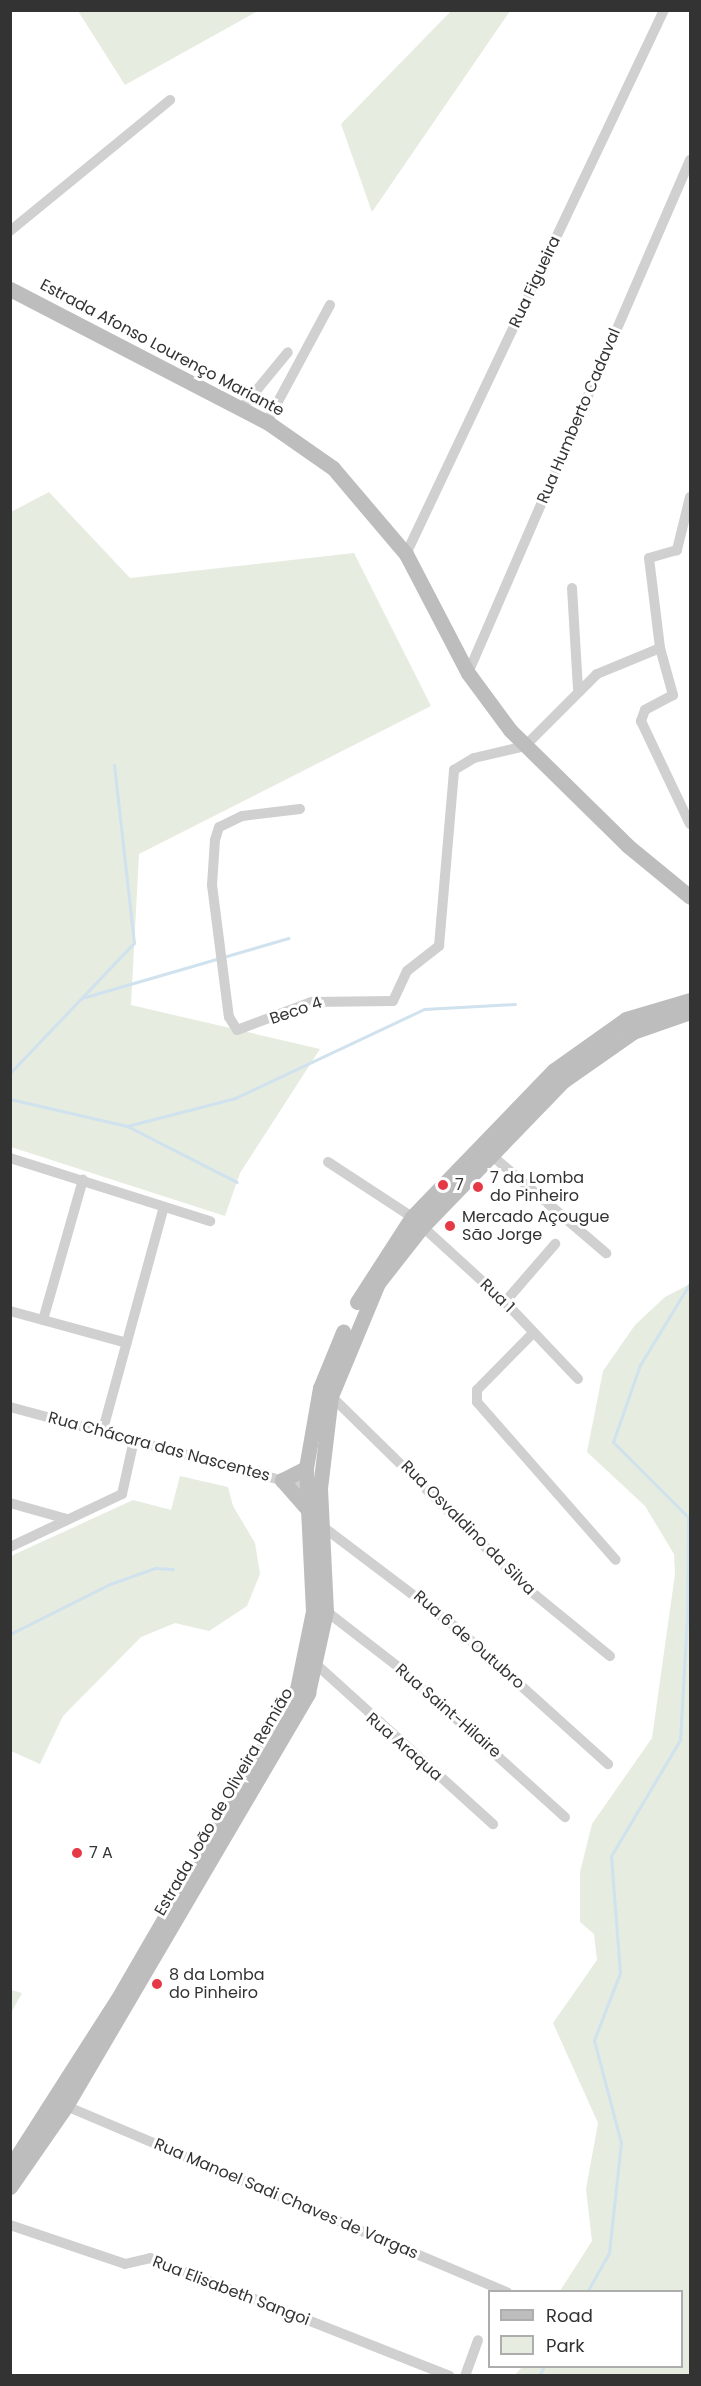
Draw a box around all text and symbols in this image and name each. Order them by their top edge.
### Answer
street label: Rua Figueira [505,233,565,331]
street label: Estrada Afonso Lourenço Mariante [37,275,287,421]
street label: Rua Humberto Cadaval [533,326,625,506]
street label: Beco 4 [267,993,325,1029]
place label: 7 da Lomba do Pinheiro [490,1168,584,1206]
place label: 7 [455,1175,464,1195]
marker: 7 [436,1178,450,1192]
marker: 7 da Lomba do Pinheiro [471,1180,485,1194]
place label: Mercado Açougue São Jorge [462,1207,609,1245]
marker: Mercado Açougue São Jorge [443,1219,457,1233]
street label: Rua 1 [476,1275,518,1317]
street label: Rua Chácara das Nascentes [46,1408,272,1486]
street label: Rua Osvaldino da Silva [397,1457,539,1599]
street label: Rua 6 de Outubro [410,1587,528,1693]
street label: Rua Saint-Hilaire [391,1660,505,1762]
street label: Estrada João de Oliveira Remião [151,1685,297,1919]
street label: Rua Araqua [362,1709,446,1785]
place label: 7 A [89,1843,113,1863]
marker: 7 A [70,1846,84,1860]
place label: 8 da Lomba do Pinheiro [169,1965,265,2003]
marker: 8 da Lomba do Pinheiro [150,1977,164,1991]
street label: Rua Manoel Sadi Chaves de Vargas [151,2134,421,2264]
street label: Rua Elisabeth Sangoi [150,2252,312,2330]
legend [488,2290,683,2368]
text: Road [546,2303,593,2328]
text: Park [546,2333,585,2358]

